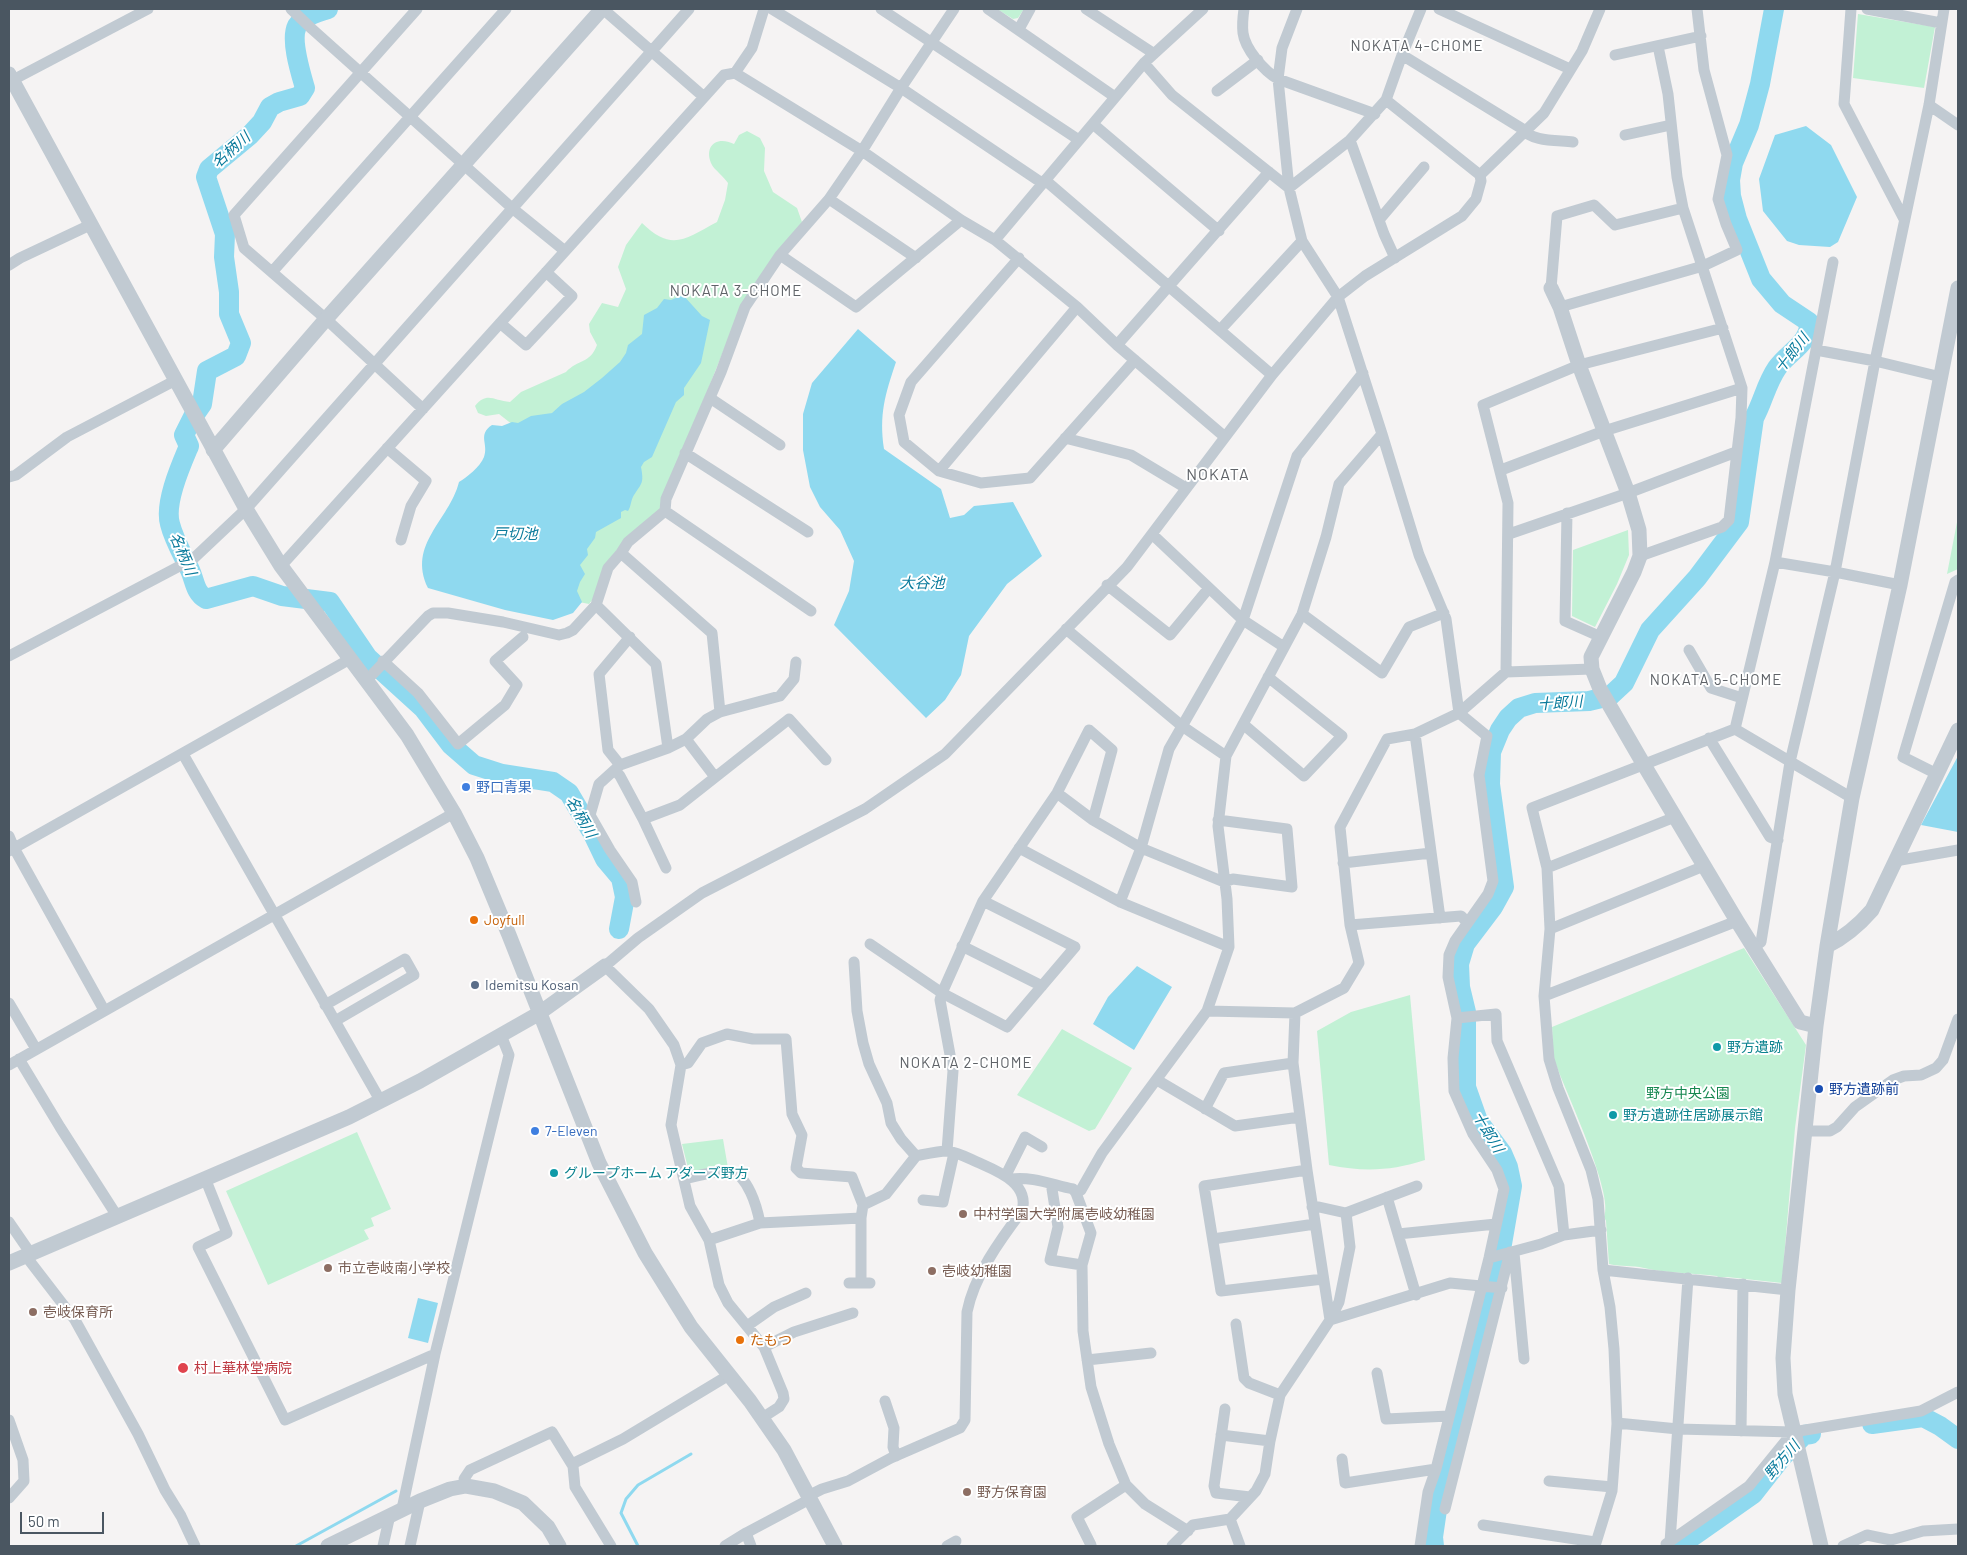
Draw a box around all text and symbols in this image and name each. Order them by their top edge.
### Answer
district label: NOKATA 4-CHOME [1349,37,1485,55]
water label: 名柄川 [208,128,254,172]
district label: NOKATA 3-CHOME [668,282,804,300]
water label: 十郎川 [1771,330,1813,376]
district label: NOKATA [1185,465,1251,485]
water label: 戸切池 [493,525,537,543]
water label: 名柄川 [166,530,200,578]
water label: 大谷池 [900,574,944,592]
district label: NOKATA 5-CHOME [1648,671,1784,689]
water label: 十郎川 [1537,692,1583,714]
place label: 野口青果 [476,779,532,795]
marker: 野口青果 [460,781,472,793]
water label: 名柄川 [562,793,600,841]
place label: Joyfull [484,912,525,928]
marker: Joyfull [468,914,480,926]
place label: Idemitsu Kosan [485,977,578,993]
marker: Idemitsu Kosan [469,979,481,991]
place label: 野方遺跡 [1727,1039,1783,1055]
marker: 野方遺跡 [1711,1041,1723,1053]
district label: NOKATA 2-CHOME [898,1054,1034,1072]
place label: 野方遺跡前 [1829,1081,1899,1097]
marker: 野方遺跡前 [1813,1083,1825,1095]
park label: 野方中央公園 [1646,1085,1730,1101]
place label: 野方遺跡住居跡展示館 [1623,1107,1763,1123]
water label: 十郎川 [1469,1108,1507,1156]
marker: 野方遺跡住居跡展示館 [1607,1109,1619,1121]
place label: 7-Eleven [545,1123,598,1139]
marker: 7-Eleven [529,1125,541,1137]
place label: グループホーム アダーズ野方 [564,1165,749,1181]
marker: グループホーム アダーズ野方 [548,1167,560,1179]
place label: 中村学園大学附属壱岐幼稚園 [973,1206,1155,1222]
marker: 中村学園大学附属壱岐幼稚園 [957,1208,969,1220]
place label: 市立壱岐南小学校 [338,1260,450,1276]
marker: 市立壱岐南小学校 [322,1262,334,1274]
place label: 壱岐幼稚園 [942,1263,1012,1279]
marker: 壱岐幼稚園 [926,1265,938,1277]
place label: 壱岐保育所 [43,1304,113,1320]
marker: 壱岐保育所 [27,1306,39,1318]
place label: たもつ [750,1332,792,1348]
marker: たもつ [734,1334,746,1346]
place label: 村上華林堂病院 [194,1360,292,1376]
marker: 村上華林堂病院 [176,1361,190,1375]
water label: 野方川 [1760,1437,1804,1483]
place label: 野方保育園 [977,1484,1047,1500]
marker: 野方保育園 [961,1486,973,1498]
scale bar [22,1502,106,1534]
text: 50 m [28,1512,60,1530]

